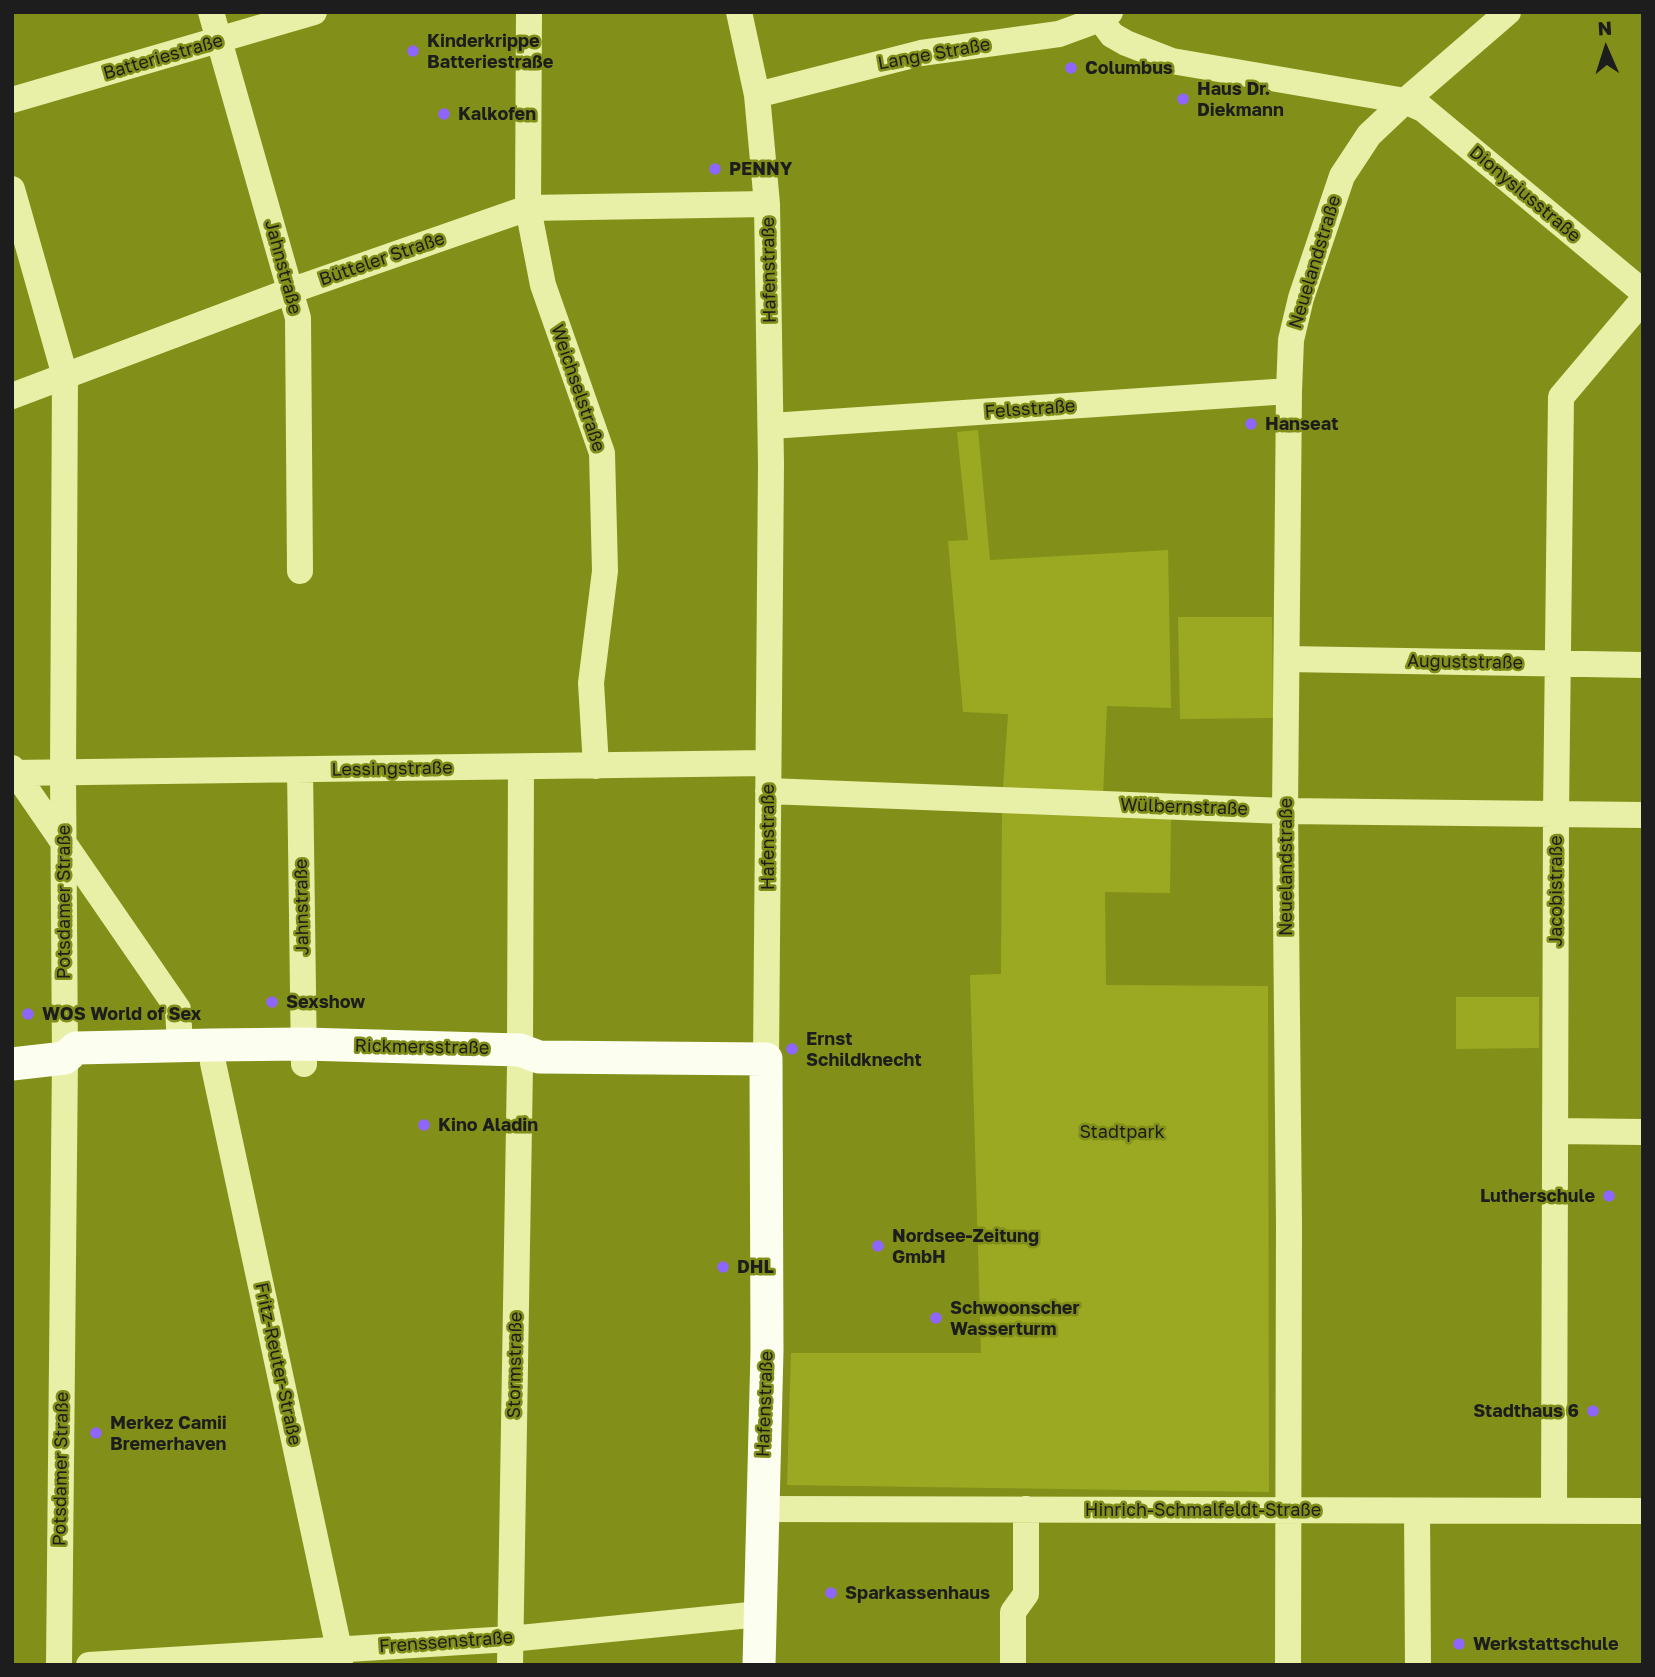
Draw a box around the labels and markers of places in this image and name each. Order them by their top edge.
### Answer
place label: Kinderkrippe Batteriestraße [427,30,553,72]
marker: Kinderkrippe Batteriestraße [405,43,421,59]
place label: Columbus [1085,57,1173,79]
marker: Columbus [1063,60,1079,76]
place label: Haus Dr. Diekmann [1197,78,1284,120]
marker: Haus Dr. Diekmann [1175,91,1191,107]
place label: Kalkofen [458,103,536,125]
marker: Kalkofen [436,106,452,122]
place label: PENNY [729,158,792,180]
marker: PENNY [707,161,723,177]
place label: Hanseat [1265,413,1338,435]
marker: Hanseat [1243,416,1259,432]
place label: Sexshow [286,991,365,1013]
marker: Sexshow [264,994,280,1010]
place label: WOS World of Sex [42,1003,201,1025]
marker: WOS World of Sex [20,1006,36,1022]
place label: Ernst Schildknecht [806,1028,922,1070]
marker: Ernst Schildknecht [784,1041,800,1057]
place label: Kino Aladin [438,1114,538,1136]
marker: Kino Aladin [416,1117,432,1133]
place label: Lutherschule [1480,1185,1595,1207]
marker: Lutherschule [1601,1188,1617,1204]
place label: Nordsee-Zeitung GmbH [892,1225,1039,1268]
marker: Nordsee-Zeitung GmbH [870,1238,886,1254]
place label: DHL [737,1256,774,1278]
marker: DHL [715,1259,731,1275]
place label: Schwoonscher Wasserturm [950,1297,1079,1340]
marker: Schwoonscher Wasserturm [928,1310,944,1326]
place label: Stadthaus 6 [1473,1400,1579,1422]
marker: Stadthaus 6 [1585,1403,1601,1419]
place label: Merkez Camii Bremerhaven [110,1412,227,1454]
marker: Merkez Camii Bremerhaven [88,1425,104,1441]
place label: Sparkassenhaus [845,1582,990,1604]
marker: Sparkassenhaus [823,1585,839,1601]
place label: Werkstattschule [1473,1633,1619,1655]
marker: Werkstattschule [1451,1636,1467,1652]

